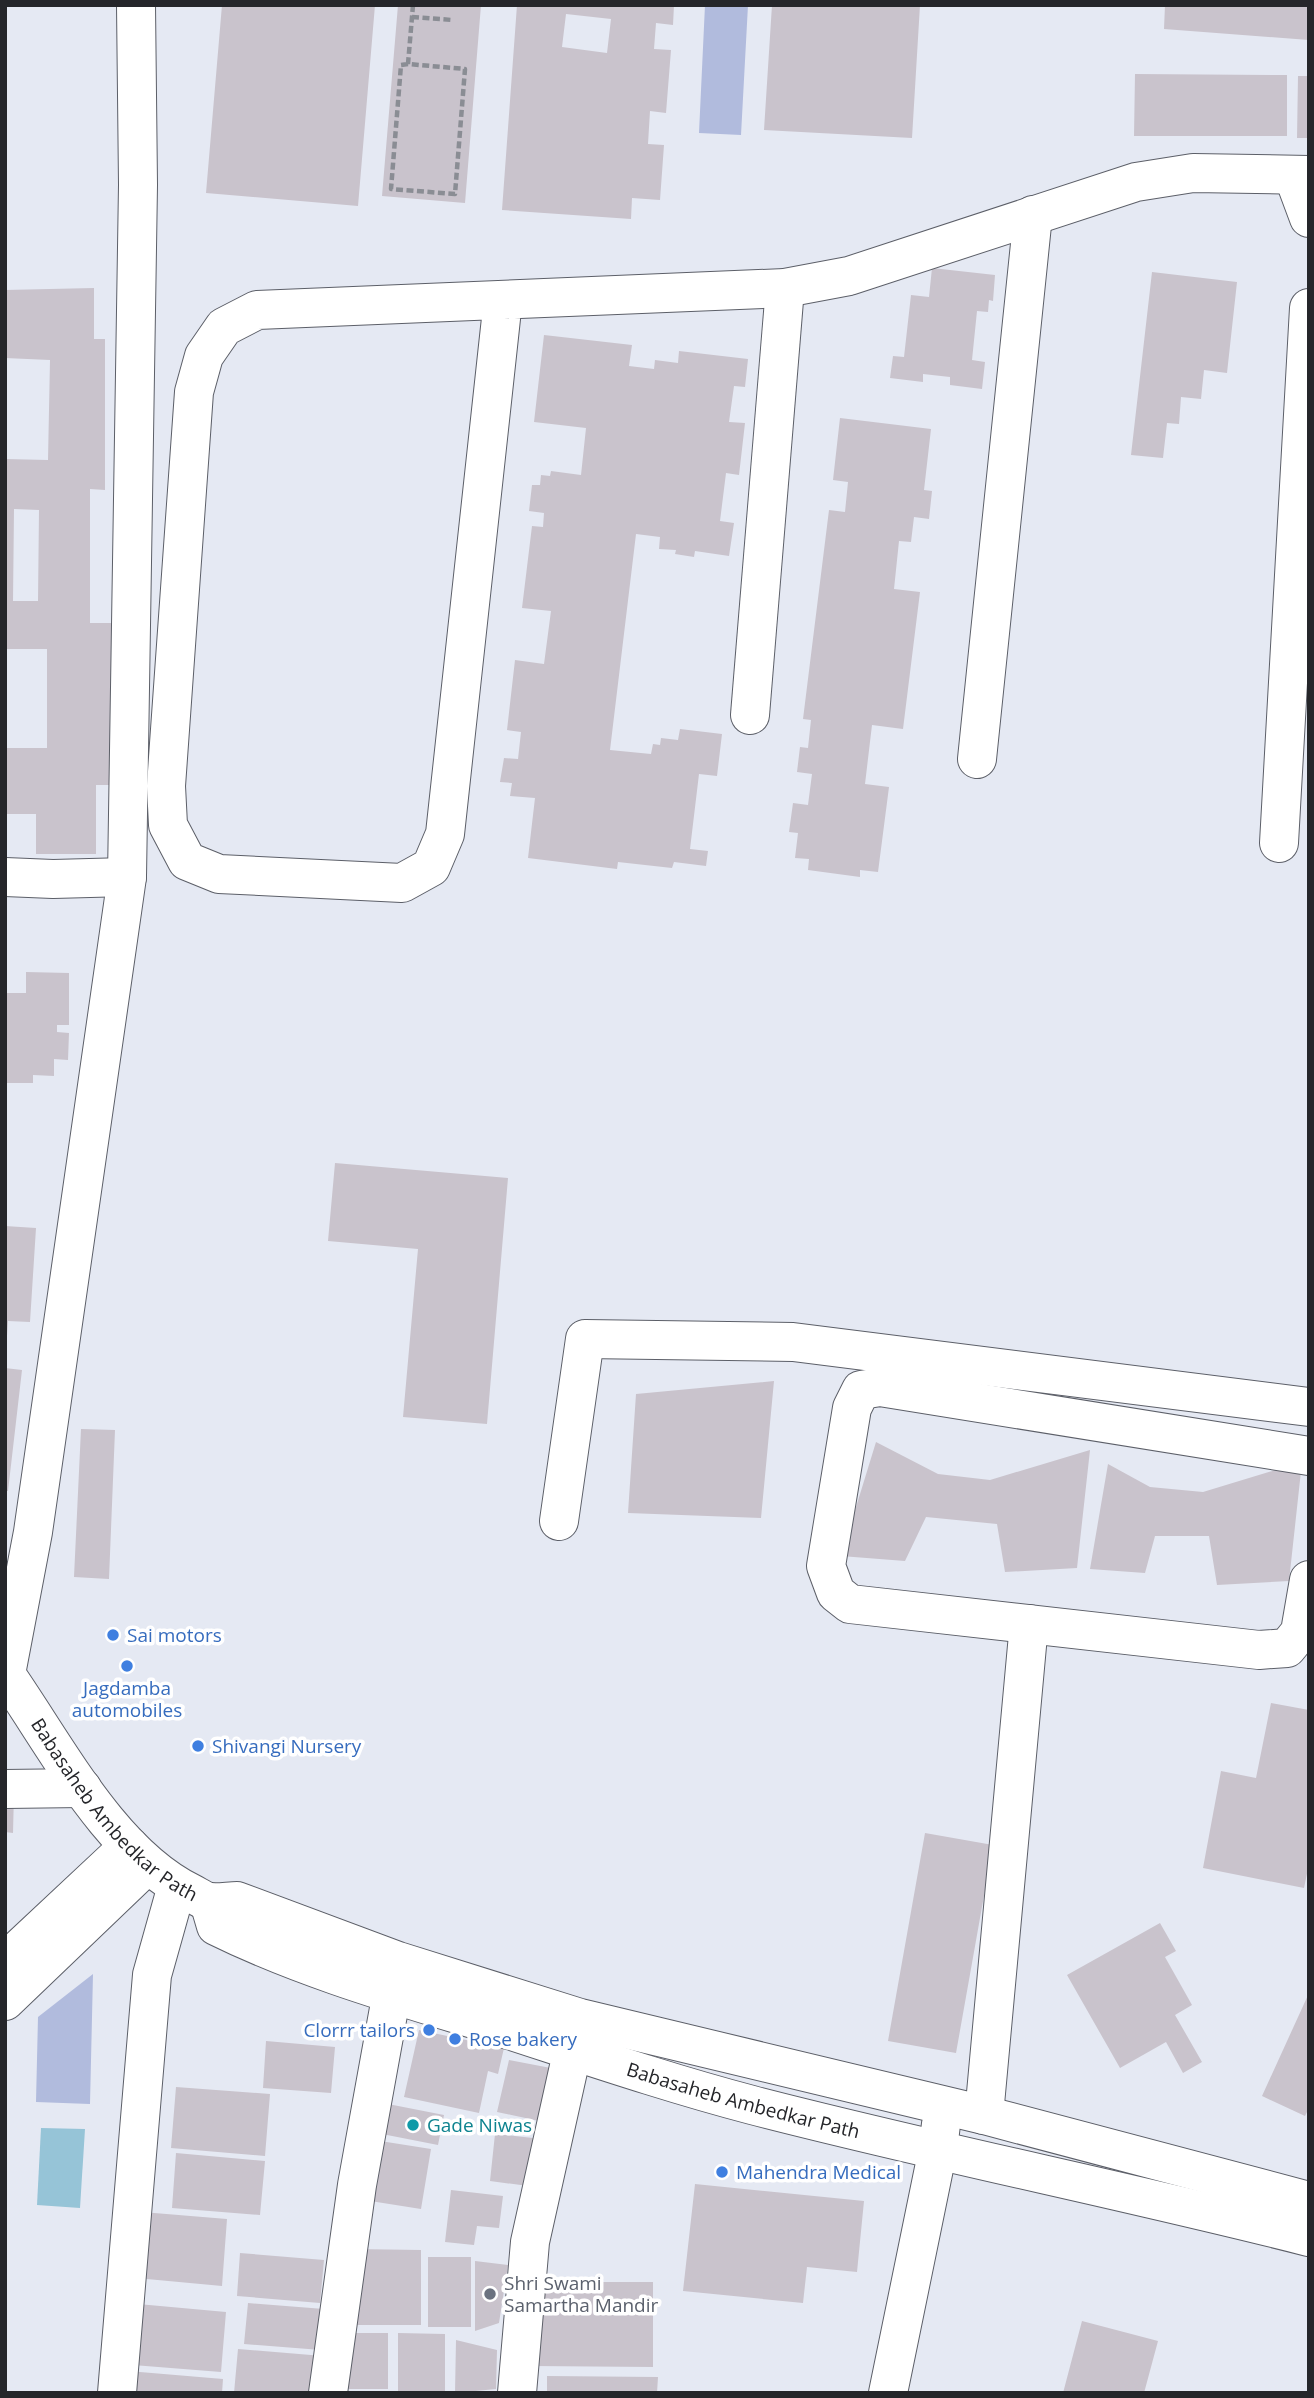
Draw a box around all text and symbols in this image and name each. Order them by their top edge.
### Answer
place label: Sai motors [127,1622,222,1648]
marker: Sai motors [105,1627,121,1643]
marker: Jagdamba automobiles [119,1658,135,1674]
place label: Jagdamba automobiles [72,1675,182,1723]
street label: Babasaheb Ambedkar Path [25,1713,202,1907]
place label: Shivangi Nursery [212,1733,362,1759]
marker: Shivangi Nursery [190,1738,206,1754]
place label: Clorrr tailors [303,2017,415,2043]
marker: Clorrr tailors [421,2022,437,2038]
place label: Rose bakery [469,2026,577,2052]
marker: Rose bakery [447,2031,463,2047]
street label: Babasaheb Ambedkar Path [623,2056,863,2144]
place label: Gade Niwas [427,2112,532,2138]
marker: Gade Niwas [405,2117,421,2133]
place label: Mahendra Medical [736,2159,901,2185]
marker: Mahendra Medical [714,2164,730,2180]
place label: Shri Swami Samartha Mandir [504,2270,659,2318]
marker: Shri Swami Samartha Mandir [482,2286,498,2302]

